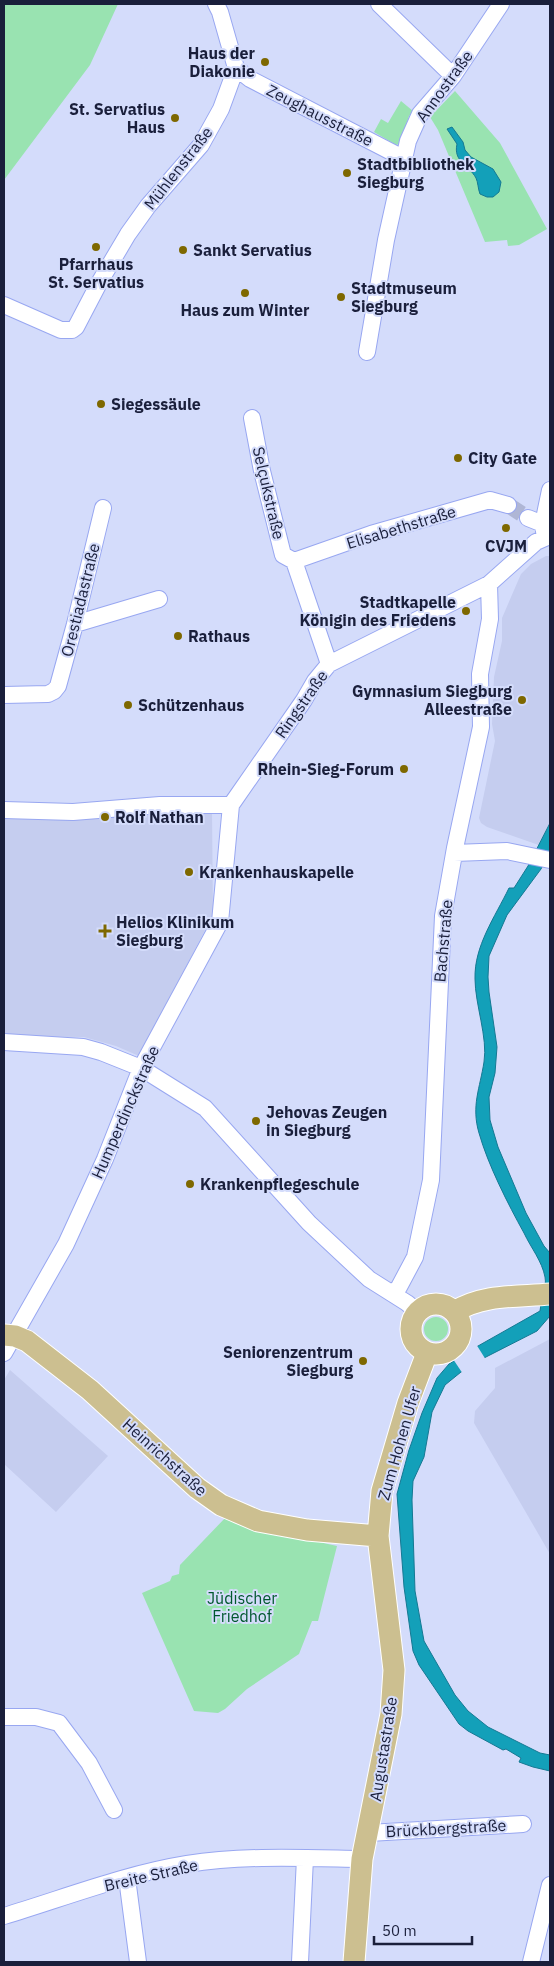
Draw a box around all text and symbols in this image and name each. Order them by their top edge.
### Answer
place label: Haus der Diakonie [188,43,256,81]
street label: Annostraße [411,46,477,126]
marker: Haus der Diakonie [259,56,271,68]
street label: Zeughausstraße [264,80,377,150]
place label: St. Servatius Haus [69,99,165,137]
marker: St. Servatius Haus [169,112,181,124]
street label: Mühlenstraße [139,122,217,214]
place label: Stadtbibliothek Siegburg [357,154,475,192]
marker: Stadtbibliothek Siegburg [341,167,353,179]
place label: Sankt Servatius [193,240,312,260]
marker: Pfarrhaus St. Servatius [90,241,102,253]
marker: Sankt Servatius [177,244,189,256]
place label: Pfarrhaus St. Servatius [48,254,144,292]
place label: Stadtmuseum Siegburg [351,278,457,316]
marker: Haus zum Winter [239,287,251,299]
marker: Stadtmuseum Siegburg [335,291,347,303]
place label: Haus zum Winter [180,300,310,320]
place label: Siegessäule [111,394,201,414]
marker: Siegessäule [95,398,107,410]
street label: Selçukstraße [249,445,289,542]
place label: City Gate [468,448,537,468]
marker: City Gate [452,452,464,464]
street label: Elisabethstraße [344,501,458,553]
marker: CVJM [500,522,512,534]
place label: CVJM [485,536,527,556]
street label: Orestiadastraße [56,541,104,659]
place label: Stadtkapelle Königin des Friedens [300,592,456,630]
marker: Stadtkapelle Königin des Friedens [460,605,472,617]
place label: Rathaus [188,626,250,646]
marker: Rathaus [172,630,184,642]
street label: Ringstraße [270,666,332,742]
place label: Gymnasium Siegburg Alleestraße [352,681,512,719]
marker: Gymnasium Siegburg Alleestraße [516,694,528,706]
place label: Schützenhaus [138,695,244,715]
marker: Schützenhaus [122,699,134,711]
place label: Rhein-Sieg-Forum [257,759,394,779]
marker: Rhein-Sieg-Forum [398,763,410,775]
place label: Rolf Nathan [115,807,204,827]
marker: Rolf Nathan [99,811,111,823]
place label: Krankenhauskapelle [199,862,354,882]
marker: Krankenhauskapelle [183,866,195,878]
street label: Bachstraße [429,899,457,983]
place label: Helios Klinikum Siegburg [116,912,234,950]
marker: Helios Klinikum Siegburg [98,924,112,938]
street label: Humperdinckstraße [87,1042,163,1182]
place label: Jehovas Zeugen in Siegburg [266,1102,387,1140]
marker: Jehovas Zeugen in Siegburg [250,1115,262,1127]
place label: Krankenpflegeschule [200,1174,359,1194]
marker: Krankenpflegeschule [184,1178,196,1190]
place label: Seniorenzentrum Siegburg [223,1342,353,1380]
marker: Seniorenzentrum Siegburg [357,1355,369,1367]
street label: Zum Hohen Ufer [373,1384,425,1502]
street label: Heinrichstraße [119,1414,212,1500]
park label: Jüdischer Friedhof [207,1588,277,1626]
street label: Augustastraße [365,1695,401,1803]
street label: Brückbergstraße [385,1815,507,1841]
street label: Breite Straße [102,1854,200,1895]
scale bar [374,1914,472,1946]
text: 50 m [382,1921,417,1940]

